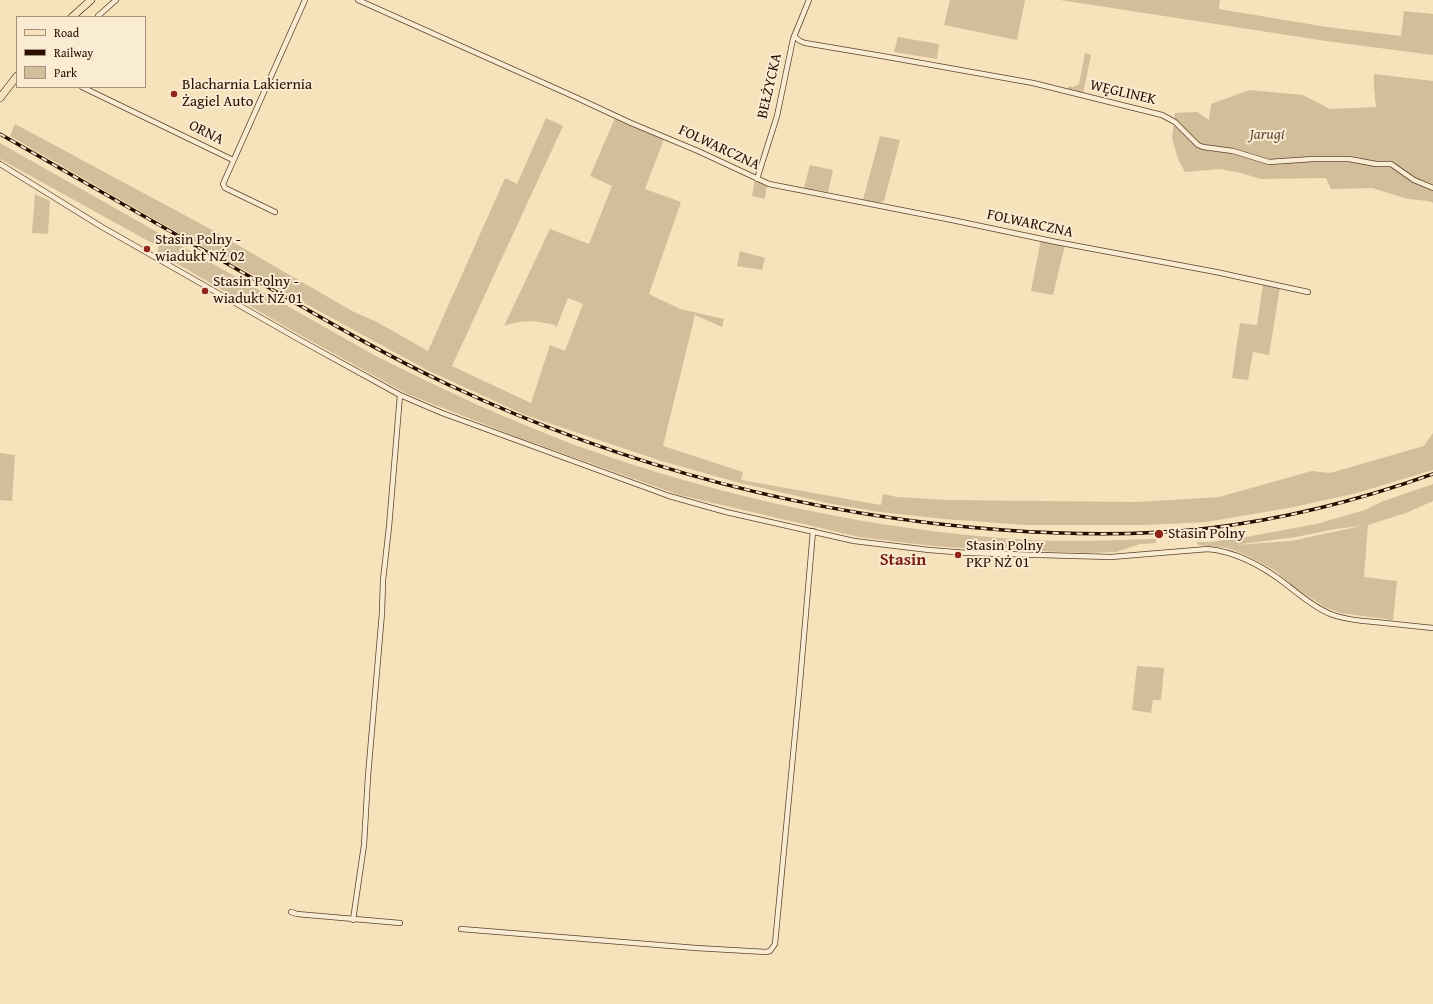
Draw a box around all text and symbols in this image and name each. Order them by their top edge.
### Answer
legend [16,16,146,88]
text: Road [54,24,79,41]
text: Railway [54,44,93,61]
street label: BEŁŻYCKA [754,52,786,120]
text: Park [54,64,77,81]
place label: Blacharnia Lakiernia Żagiel Auto [182,76,312,111]
street label: WĘGLINEK [1088,77,1158,109]
marker: Blacharnia Lakiernia Żagiel Auto [169,89,179,99]
street label: ORNA [186,117,226,149]
street label: FOLWARCZNA [675,121,763,175]
park label: Jarugi [1249,126,1285,144]
street label: FOLWARCZNA [985,206,1075,242]
place label: Stasin Polny - wiadukt NŻ 02 [155,231,245,266]
marker: Stasin Polny - wiadukt NŻ 02 [142,244,152,254]
place label: Stasin Polny - wiadukt NŻ 01 [213,273,303,308]
marker: Stasin Polny - wiadukt NŻ 01 [200,286,210,296]
place label: Stasin Polny [1168,525,1245,543]
marker: Stasin Polny [1153,528,1165,540]
place label: Stasin Polny PKP NŻ 01 [966,537,1043,572]
marker: Stasin Polny PKP NŻ 01 [953,550,963,560]
district label: Stasin [880,551,926,571]

